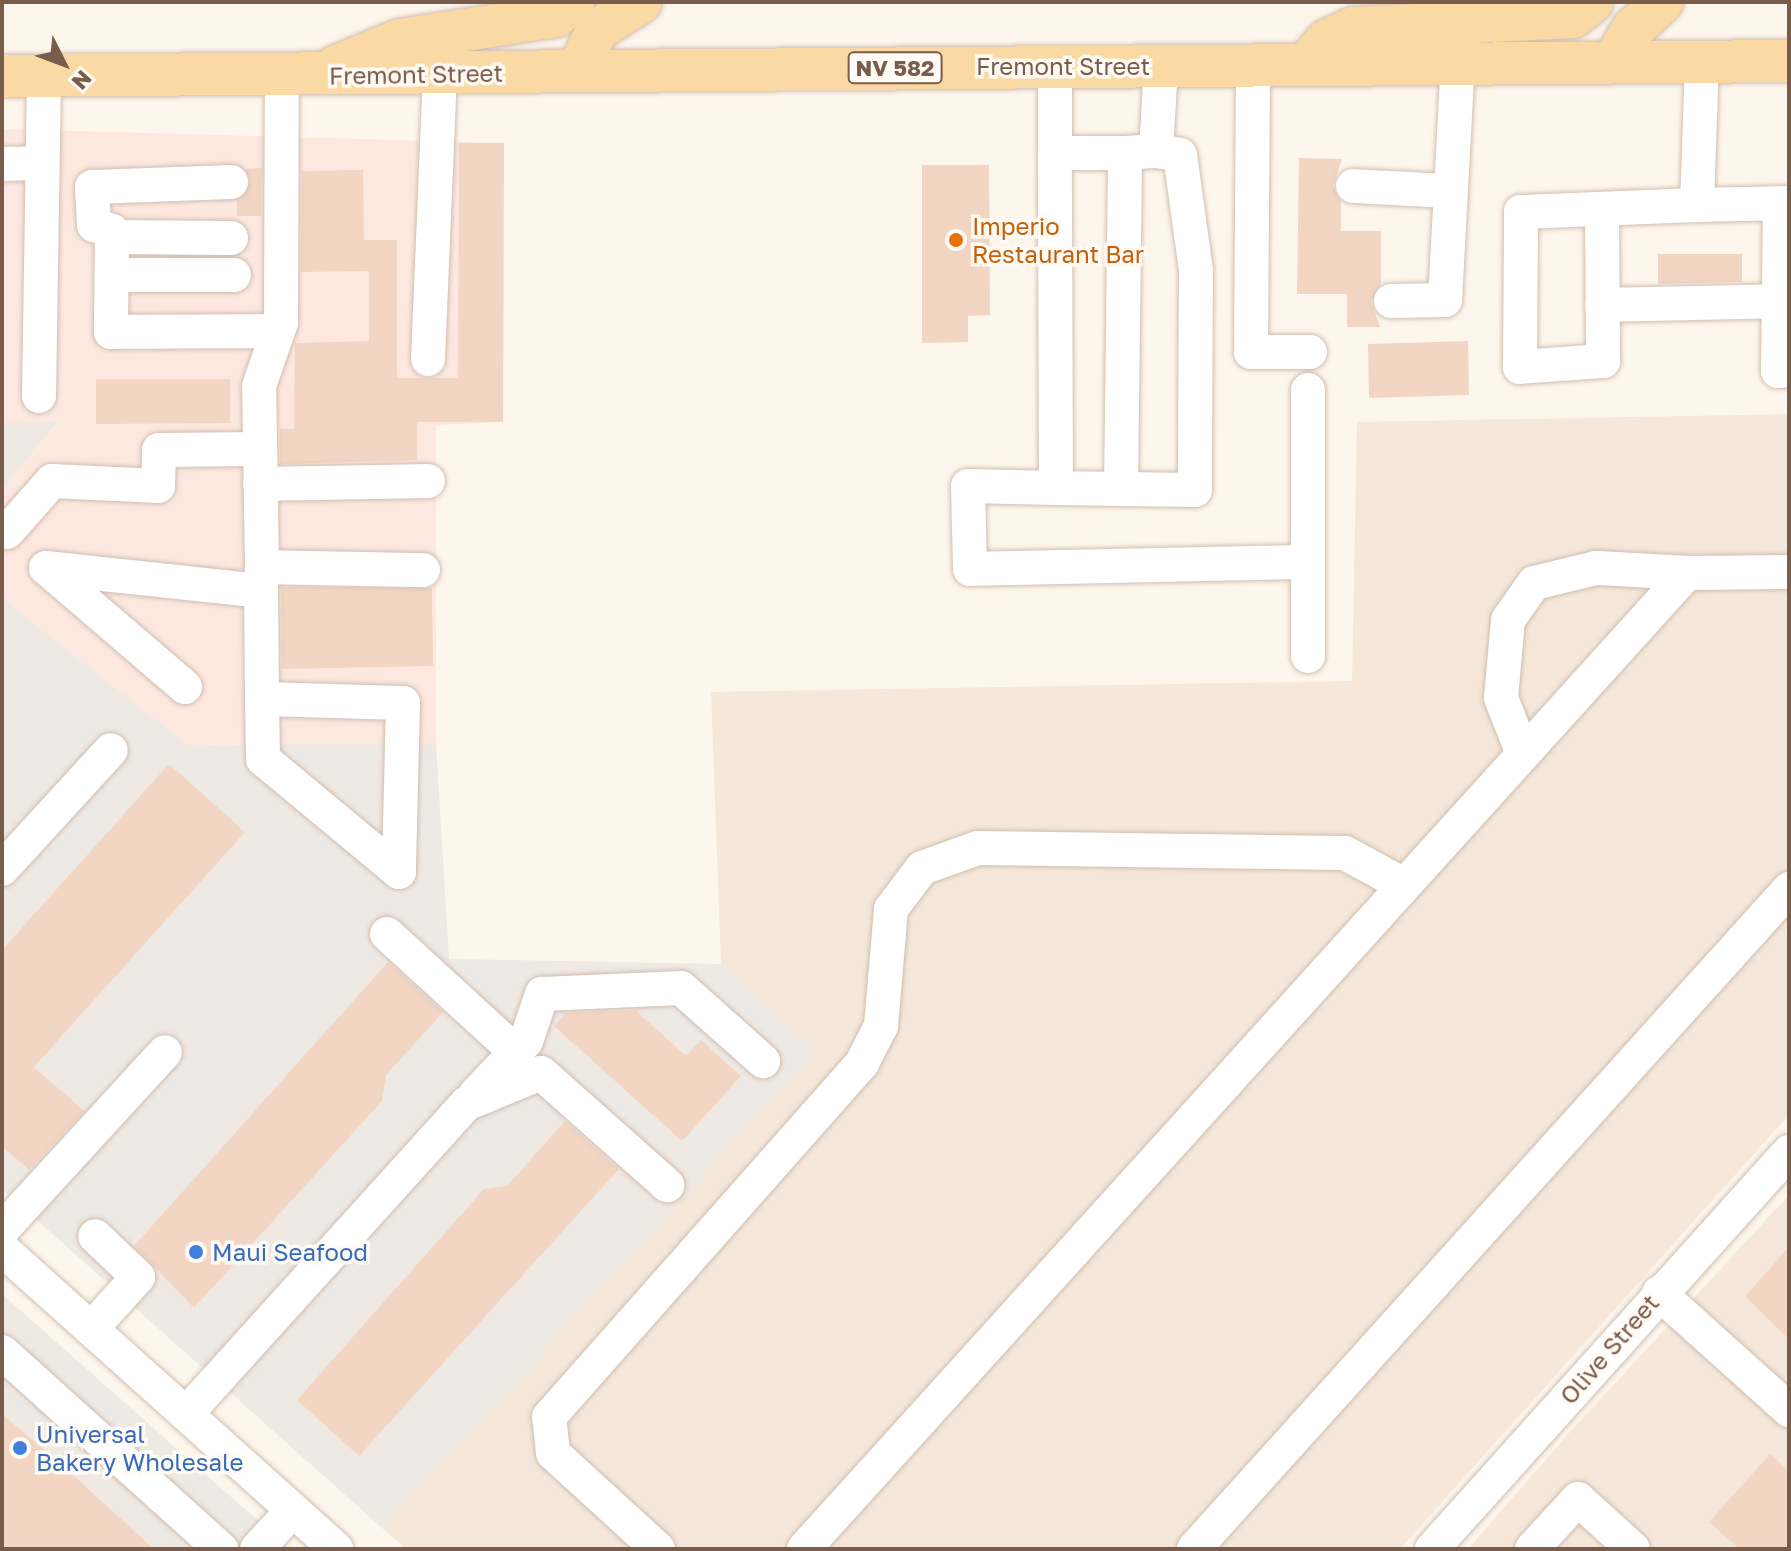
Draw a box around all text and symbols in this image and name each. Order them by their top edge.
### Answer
north arrow [24,24,104,104]
road number: NV 582 [847,50,943,86]
street label: Fremont Street [976,52,1150,80]
street label: Fremont Street [329,58,503,90]
text: N [67,65,98,96]
place label: Imperio Restaurant Bar [972,212,1144,268]
marker: Imperio Restaurant Bar [947,231,965,249]
place label: Maui Seafood [212,1238,368,1266]
marker: Maui Seafood [187,1243,205,1261]
street label: Olive Street [1554,1288,1664,1410]
place label: Universal Bakery Wholesale [36,1420,243,1476]
marker: Universal Bakery Wholesale [11,1439,29,1457]

